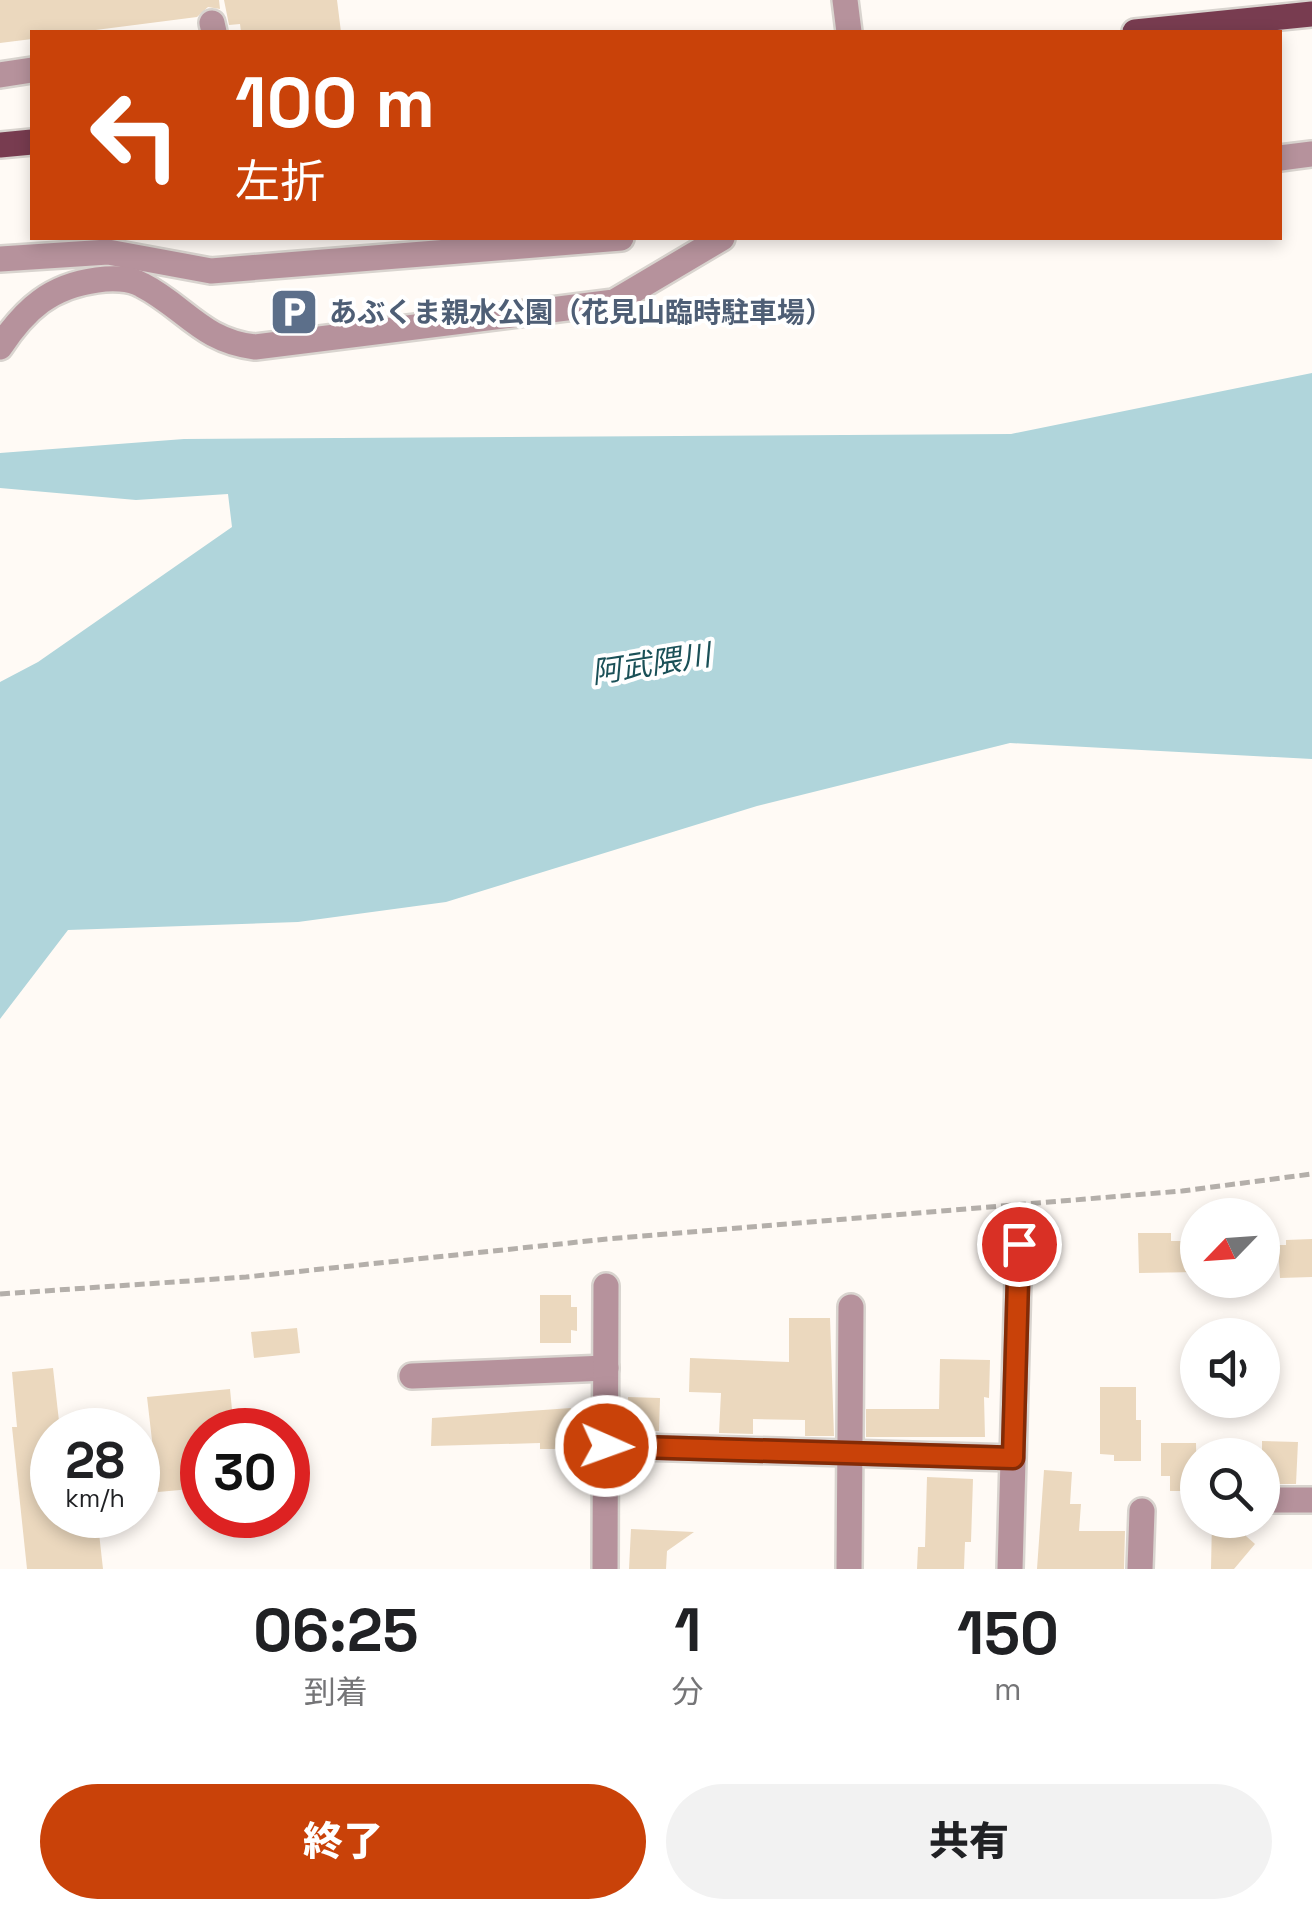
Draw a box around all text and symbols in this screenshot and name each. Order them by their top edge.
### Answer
text: 100 m [235,58,435,147]
icon: left [70,70,200,200]
text: 左折 [235,153,325,210]
parking icon: あぶくま親水公園（花見山臨時駐車場） [268,286,320,338]
place label: あぶくま親水公園（花見山臨時駐車場） [329,294,833,330]
water label: 阿武隈川 [589,634,716,692]
north arrow [1180,1198,1280,1298]
map controls [1180,1198,1280,1538]
pin [977,1202,1062,1287]
icon: arrive [992,1217,1047,1272]
button: sound [1180,1318,1280,1418]
position arrow [554,1394,658,1498]
speed limit sign: 30 [180,1408,310,1538]
text: 28 [65,1429,125,1493]
button: search [1180,1438,1280,1538]
text: km/h [65,1482,125,1514]
text: 06:25 [253,1592,419,1669]
text: 1 [674,1592,701,1669]
text: 150 [957,1595,1059,1672]
text: m [994,1669,1022,1709]
text: 到着 [304,1672,368,1712]
text: 分 [672,1672,704,1712]
button: 終了 [40,1784,646,1899]
button: 共有 [666,1784,1272,1899]

